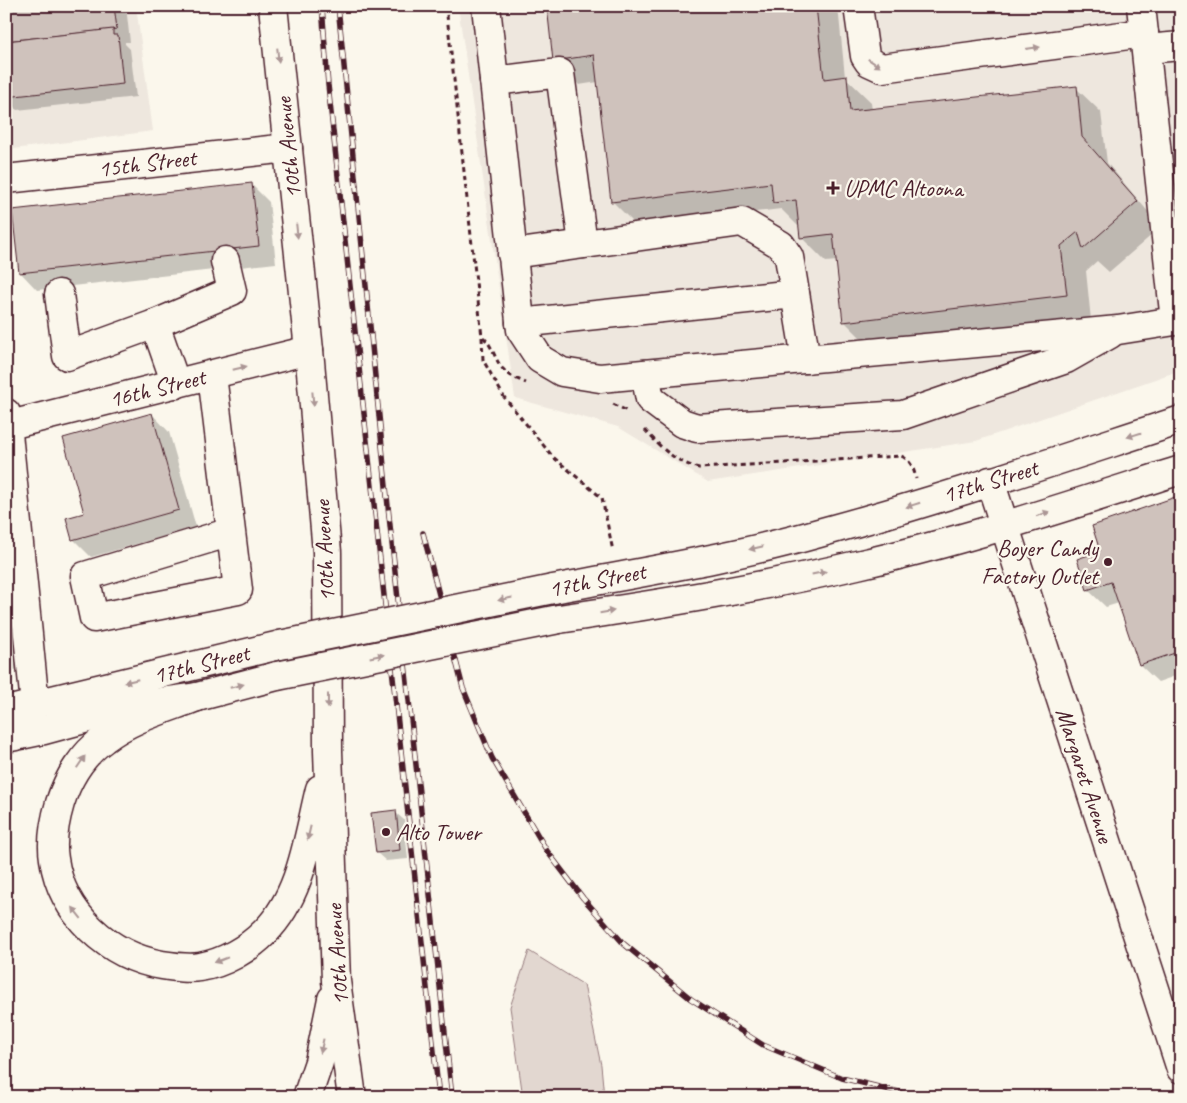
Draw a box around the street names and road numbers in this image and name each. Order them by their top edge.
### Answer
street label: 10th Avenue [268,94,308,200]
street label: 15th Street [97,142,200,184]
street label: 16th Street [106,361,210,414]
street label: 17th Street [939,452,1043,510]
street label: 10th Avenue [306,497,342,602]
street label: 17th Street [546,556,650,604]
street label: 17th Street [150,637,254,690]
street label: Margaret Avenue [1049,704,1122,848]
street label: 10th Avenue [318,901,356,1007]

